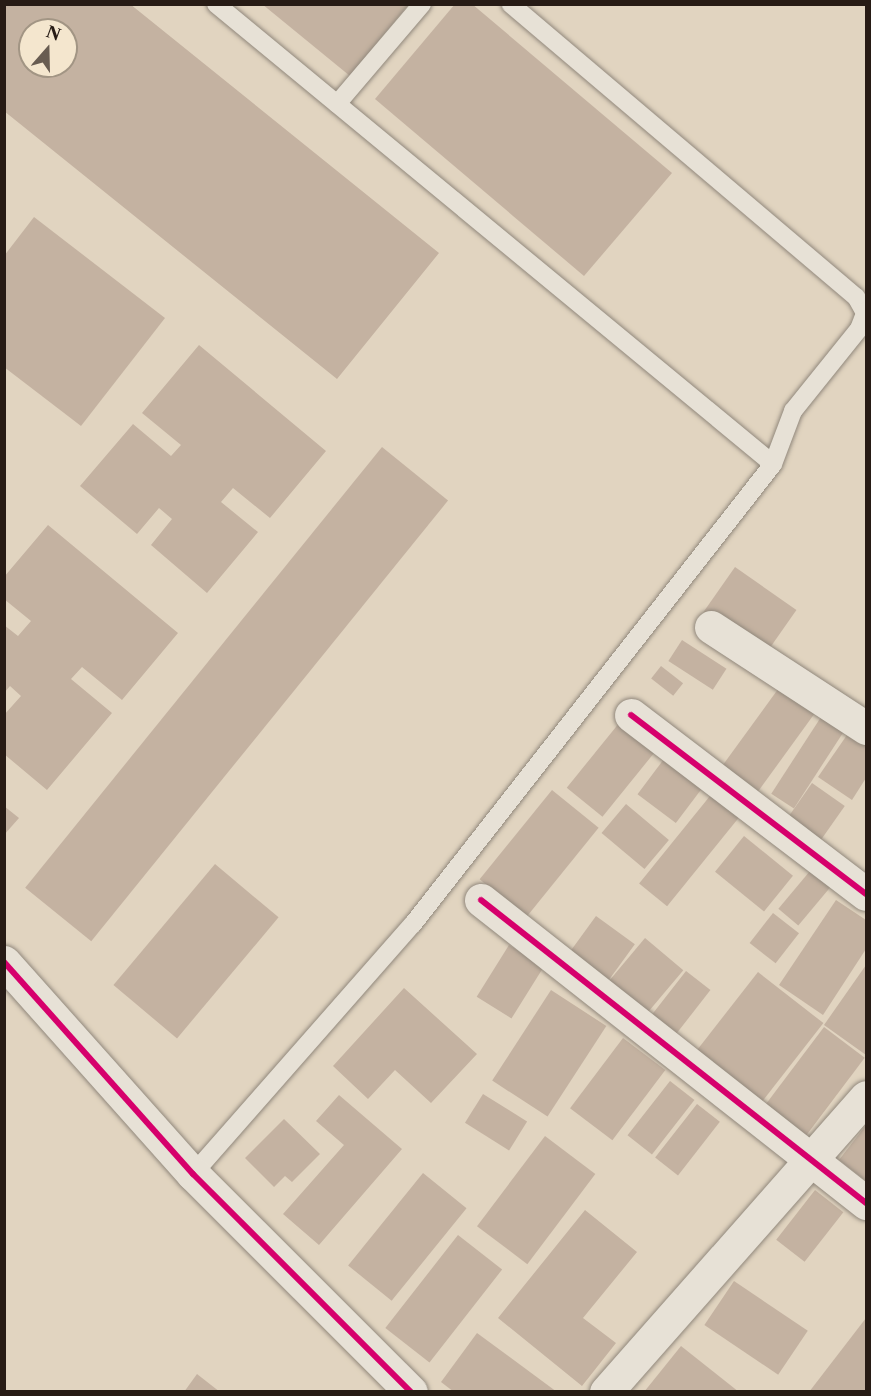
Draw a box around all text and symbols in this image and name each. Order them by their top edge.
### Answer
north arrow [18,18,78,78]
text: N [44,21,63,45]

